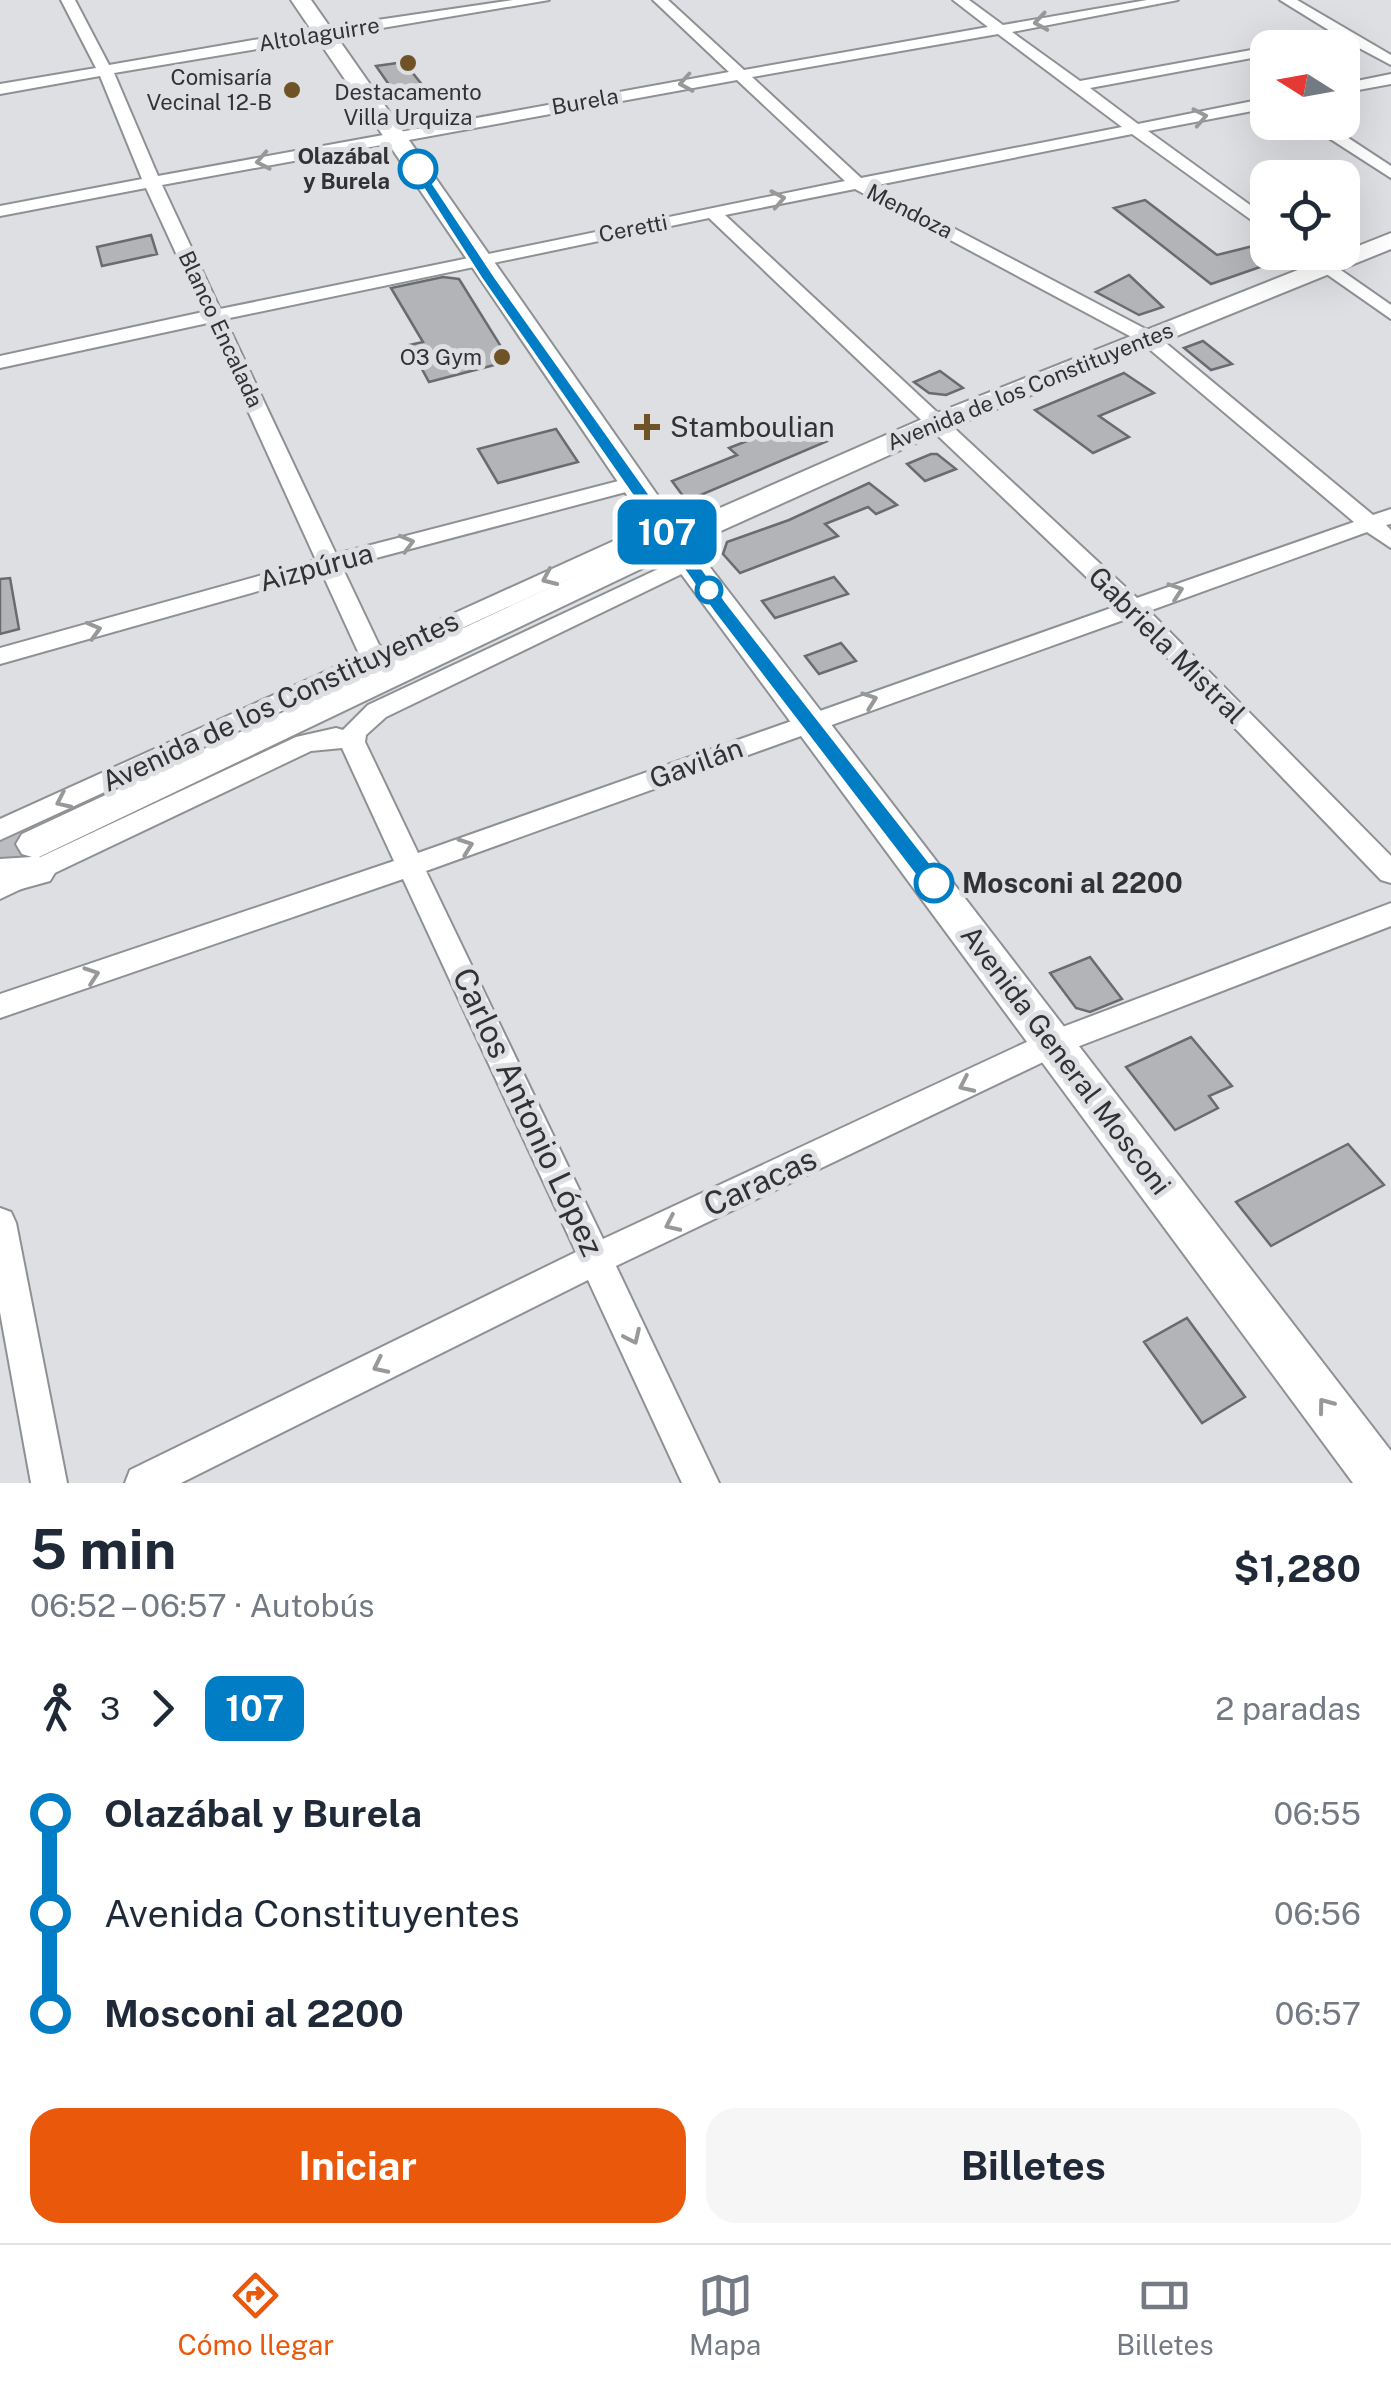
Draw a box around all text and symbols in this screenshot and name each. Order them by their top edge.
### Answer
one-way arrow [1032,11,1049,32]
street label: Altolaguirre [257,12,381,56]
north arrow [1250,30,1360,140]
map controls [1250,30,1360,270]
marker: Destacamento Villa Urquiza [397,52,419,74]
place label: Comisaría Vecinal 12-B [146,64,272,115]
one-way arrow [678,72,694,93]
marker: Comisaría Vecinal 12-B [281,79,303,101]
place label: Destacamento Villa Urquiza [334,79,482,130]
street label: Burela [550,82,620,120]
one-way arrow [1191,107,1208,128]
place label: Olazábal y Burela [297,143,390,194]
one-way arrow [255,149,272,170]
marker: Olazábal y Burela [399,150,437,188]
button: locate [1250,160,1360,270]
street label: Mendoza [863,178,957,244]
one-way arrow [769,190,786,211]
street label: Ceretti [596,209,670,247]
street label: Blanco Encalada [173,247,269,411]
street label: Avenida de los Constituyentes [883,317,1177,455]
place label: O3 Gym [400,344,482,370]
marker: O3 Gym [491,346,513,368]
place label: Stamboulian [670,410,835,443]
marker: Stamboulian [634,414,660,440]
line badge: 107 [610,500,724,564]
text: 107 [638,512,696,553]
one-way arrow [398,533,415,554]
street label: Aizpúrua [256,536,376,597]
street label: Gabriela Mistral [1082,559,1253,730]
one-way arrow [542,566,560,586]
unlabelled marker [696,577,722,603]
one-way arrow [1167,582,1184,602]
street label: Avenida de los Constituyentes [96,603,463,798]
one-way arrow [85,620,102,641]
one-way arrow [861,691,878,712]
street label: Gavilán [645,730,747,795]
one-way arrow [55,789,73,809]
one-way arrow [456,837,473,858]
marker: Mosconi al 2200 [915,864,953,902]
place label: Mosconi al 2200 [962,866,1183,899]
street label: Avenida General Mosconi [954,919,1178,1201]
street label: Carlos Antonio López [445,962,611,1262]
one-way arrow [83,966,100,986]
one-way arrow [958,1072,976,1092]
street label: Caracas [698,1139,822,1224]
one-way arrow [664,1211,682,1231]
one-way arrow [620,1327,640,1345]
one-way arrow [372,1354,390,1374]
one-way arrow [1320,1398,1337,1416]
text: 5 min [30,1517,176,1581]
text: $1,280 [1234,1546,1361,1591]
text: 06:52 – 06:57 · Autobús [30,1587,374,1624]
icon: walk [30,1681,85,1736]
icon: forward [135,1681,190,1736]
text: 107 [225,1688,284,1729]
text: 3 [100,1690,120,1727]
text: 2 paradas [1215,1690,1361,1727]
text: Olazábal y Burela [104,1791,422,1836]
text: 06:55 [1273,1795,1361,1832]
text: Avenida Constituyentes [104,1891,520,1936]
text: 06:56 [1274,1895,1361,1932]
text: Mosconi al 2200 [104,1991,404,2036]
text: 06:57 [1275,1995,1361,2032]
button: Iniciar [30,2108,686,2223]
button: Billetes [706,2108,1361,2223]
tab: Cómo llegar [177,2268,334,2361]
tab: Mapa [689,2268,761,2361]
tab: Billetes [1116,2268,1214,2361]

